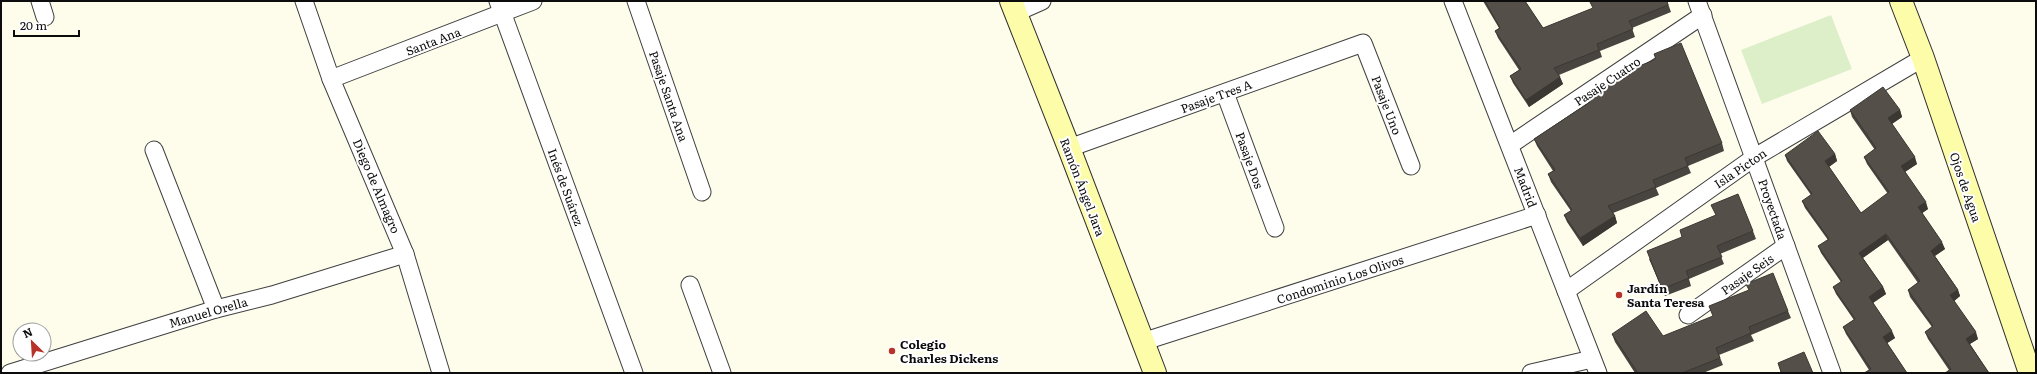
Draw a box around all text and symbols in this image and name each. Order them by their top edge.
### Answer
scale bar [14,12,79,38]
text: 20 m [20,16,47,34]
street label: Santa Ana [403,22,464,60]
street label: Pasaje Santa Ana [645,48,693,144]
street label: Pasaje Cuatro [1570,52,1644,110]
street label: Pasaje Uno [1367,73,1407,137]
street label: Pasaje Tres A [1178,75,1254,117]
street label: Pasaje Dos [1231,129,1269,191]
street label: Ramón Ángel Jara [1056,135,1110,239]
street label: Diego de Almagro [349,136,405,236]
street label: Isla Picton [1710,144,1770,192]
street label: Inés de Suárez [544,146,588,228]
street label: Ojos de Agua [1946,150,1987,225]
street label: Madrid [1510,164,1542,211]
street label: Proyectada [1754,176,1792,242]
street label: Pasaje Seis [1717,249,1777,299]
street label: Condominio Los Olivos [1274,250,1406,308]
place label: Jardín Santa Teresa [1627,279,1705,311]
marker: Jardín Santa Teresa [1614,290,1624,300]
street label: Manuel Orella [167,292,250,332]
north arrow [12,322,52,362]
text: N [20,323,35,341]
place label: Colegio Charles Dickens [900,335,998,367]
marker: Colegio Charles Dickens [887,346,897,356]

